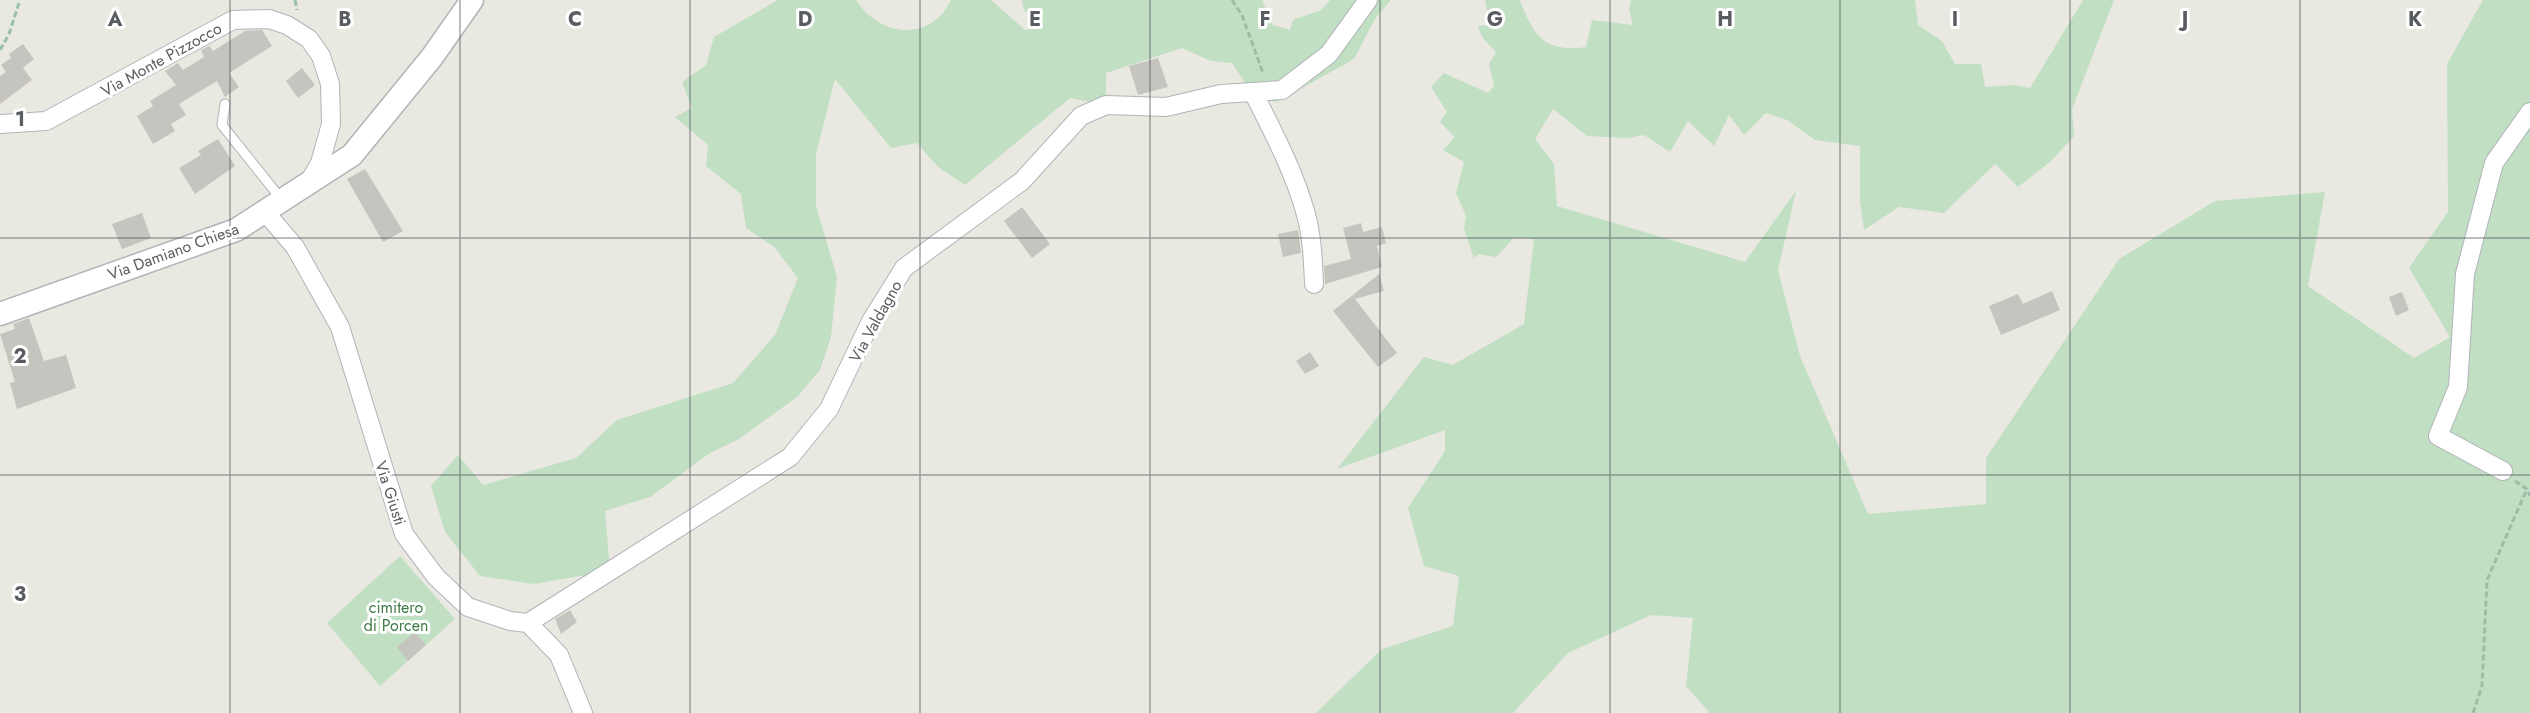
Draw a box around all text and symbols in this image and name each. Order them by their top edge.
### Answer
text: A [107,5,123,34]
text: B [338,5,352,34]
text: C [568,5,582,34]
text: D [798,5,812,34]
text: E [1029,5,1041,34]
text: F [1259,5,1271,34]
text: G [1487,5,1503,34]
text: H [1717,5,1733,34]
text: I [1952,5,1958,34]
text: J [2178,5,2188,34]
text: K [2408,5,2422,34]
street label: Via Monte Pizzocco [97,17,226,102]
text: 1 [15,105,25,134]
street label: Via Damiano Chiesa [104,217,242,286]
street label: Via Valdagno [843,276,908,366]
text: 2 [13,342,27,371]
street label: Via Giusti [369,458,412,528]
text: 3 [14,580,26,609]
park label: cimitero di Porcen [364,596,428,637]

